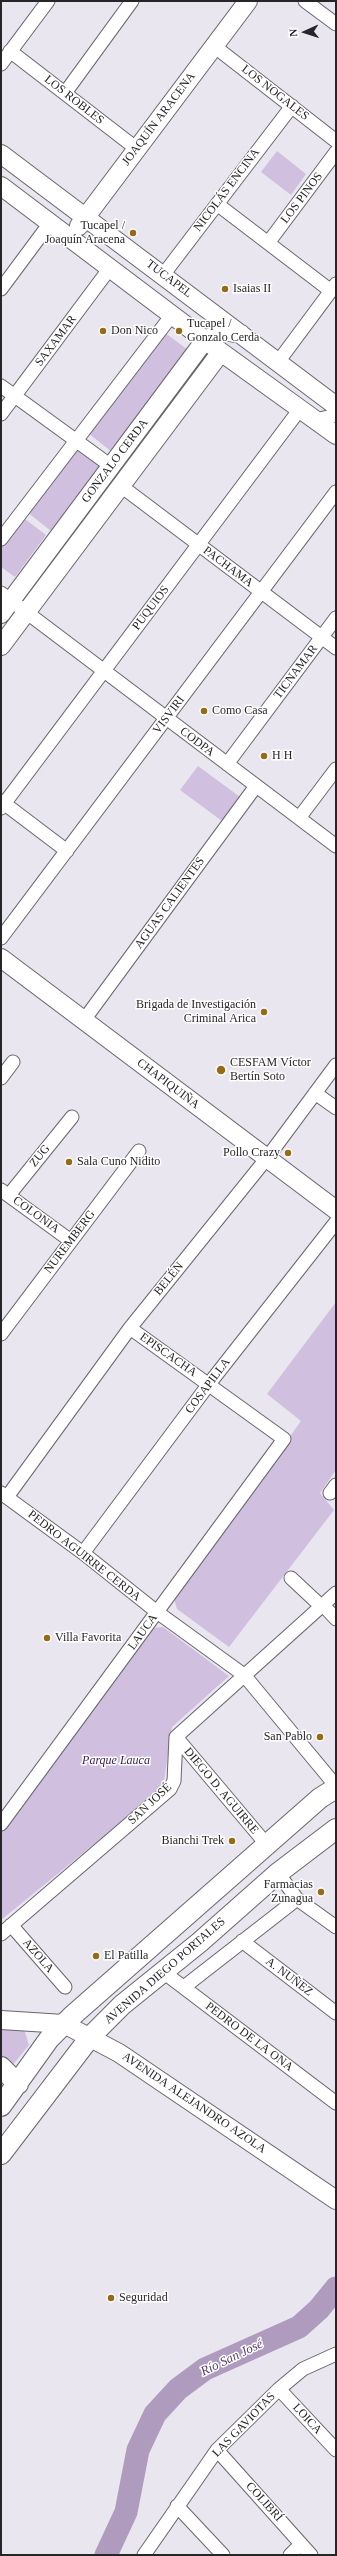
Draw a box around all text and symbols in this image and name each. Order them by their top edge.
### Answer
north arrow [285,12,325,52]
text: N [287,28,299,37]
street label: LOS NOGALES [238,62,312,124]
street label: JOAQUÍN ARACENA [119,70,199,168]
street label: LOS ROBLES [41,72,107,128]
street label: NICOLÁS ENCINA [191,146,263,234]
street label: LOS PINOS [278,170,326,226]
place label: Tucapel / Joaquín Aracena [45,219,125,247]
marker: Tucapel / Joaquín Aracena [128,228,138,238]
street label: TUCAPEL [143,257,195,301]
place label: Isaias II [233,282,271,296]
marker: Isaias II [220,284,230,294]
street label: SAXAMAR [32,313,80,369]
place label: Tucapel / Gonzalo Cerda [187,317,259,345]
place label: Don Nico [111,324,158,338]
marker: Don Nico [98,326,108,336]
marker: Tucapel / Gonzalo Cerda [174,326,184,336]
street label: GONZALO CERDA [79,416,151,506]
street label: PACHAMA [200,544,256,590]
street label: PUQUIOS [130,583,172,633]
street label: TICNAMAR [271,642,321,702]
street label: VISVIRI [150,693,188,737]
place label: Como Casa [212,704,268,718]
marker: Como Casa [199,706,209,716]
street label: CODPA [177,724,217,760]
place label: H H [272,749,292,763]
marker: H H [259,751,269,761]
street label: AGUAS CALIENTES [132,854,208,952]
place label: Brigada de Investigación Criminal Arica [136,998,256,1026]
marker: Brigada de Investigación Criminal Arica [259,1007,269,1017]
street label: CHAPIQUIÑA [134,1056,202,1112]
place label: CESFAM Víctor Bertín Soto [230,1056,311,1084]
marker: CESFAM Víctor Bertín Soto [215,1064,227,1076]
street label: ZUG [27,1142,53,1170]
place label: Pollo Crazy [223,1146,280,1160]
marker: Pollo Crazy [283,1148,293,1158]
place label: Sala Cuno Nidito [77,1155,160,1169]
marker: Sala Cuno Nidito [64,1157,74,1167]
street label: COLONIA [10,1193,62,1237]
street label: NUREMBERG [42,1208,98,1276]
street label: BELÉN [151,1259,187,1299]
street label: EPISCACHA [137,1330,199,1380]
street label: COSAPILLA [182,1355,234,1417]
street label: PEDRO AGUIRRE CERDA [25,1507,143,1605]
street label: LAUCA [125,1611,161,1653]
place label: Villa Favorita [55,1631,121,1645]
marker: Villa Favorita [42,1633,52,1643]
place label: San Pablo [264,1730,312,1744]
marker: San Pablo [315,1732,325,1742]
street label: DIEGO D. AGUIRRE [181,1745,261,1837]
park label: Parque Lauca [82,1754,150,1768]
street label: SAN JOSÉ [125,1780,175,1828]
place label: Bianchi Trek [161,1834,224,1848]
marker: Bianchi Trek [227,1836,237,1846]
place label: Farmacias Zunagua [264,1878,313,1906]
marker: Farmacias Zunagua [316,1887,326,1897]
street label: AVENIDA DIEGO PORTALES [102,1915,228,2027]
street label: AZOLA [19,1936,57,1976]
place label: El Patilla [104,1949,148,1963]
marker: El Patilla [91,1951,101,1961]
street label: A. NUÑEZ [263,1955,315,1999]
street label: PEDRO DE LA ONA [202,1999,296,2075]
street label: AVENIDA ALEJANDRO AZOLA [119,2049,269,2157]
place label: Seguridad [119,2291,168,2305]
marker: Seguridad [106,2293,116,2303]
water label: Río San José [198,2336,266,2380]
street label: LAS GAVIOTAS [209,2390,279,2460]
street label: LOICA [289,2401,325,2437]
street label: COLIBRÍ [243,2479,285,2525]

